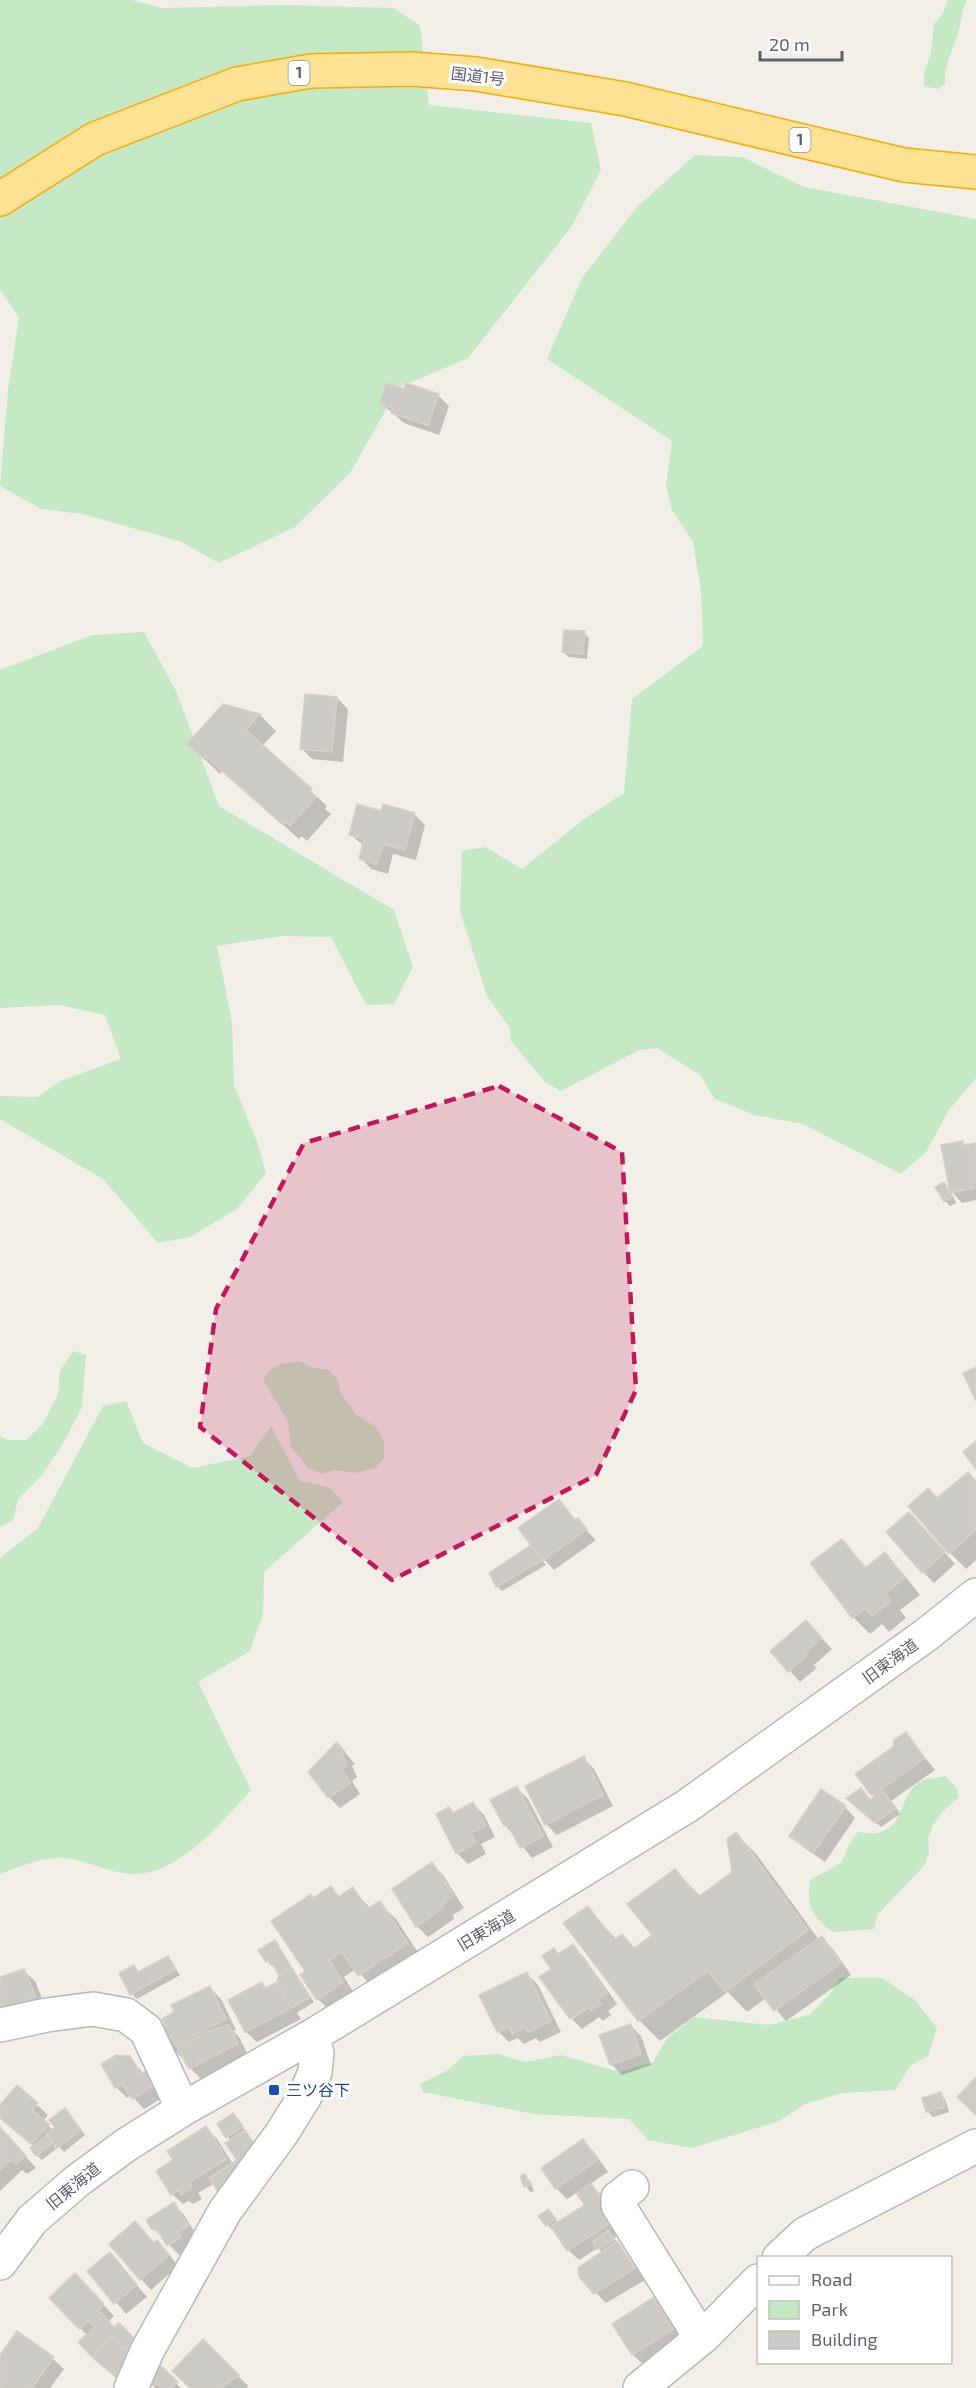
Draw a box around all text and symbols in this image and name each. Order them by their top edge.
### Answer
scale bar [760,24,842,62]
text: 20 m [769,33,810,55]
road number: 1 [288,61,310,85]
street label: 国道1号 [450,63,506,88]
road number: 1 [790,128,810,152]
street label: 旧東海道 [858,1634,921,1687]
street label: 旧東海道 [453,1905,518,1954]
place label: 三ツ谷下 [286,2080,350,2099]
marker: 三ツ谷下 [267,2083,281,2097]
street label: 旧東海道 [42,2158,104,2213]
legend [757,2256,952,2364]
text: Road [811,2268,852,2290]
text: Park [811,2298,848,2320]
text: Building [811,2328,878,2350]

